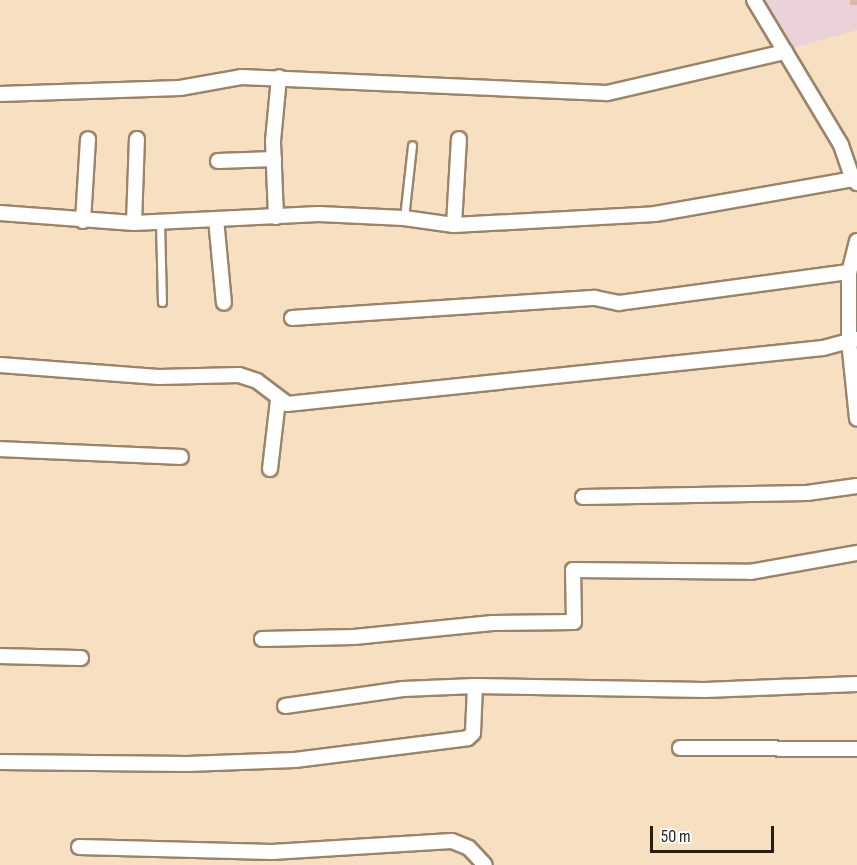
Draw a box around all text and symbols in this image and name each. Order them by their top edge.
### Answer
scale bar [653,814,778,852]
text: 50 m [661,826,691,847]

